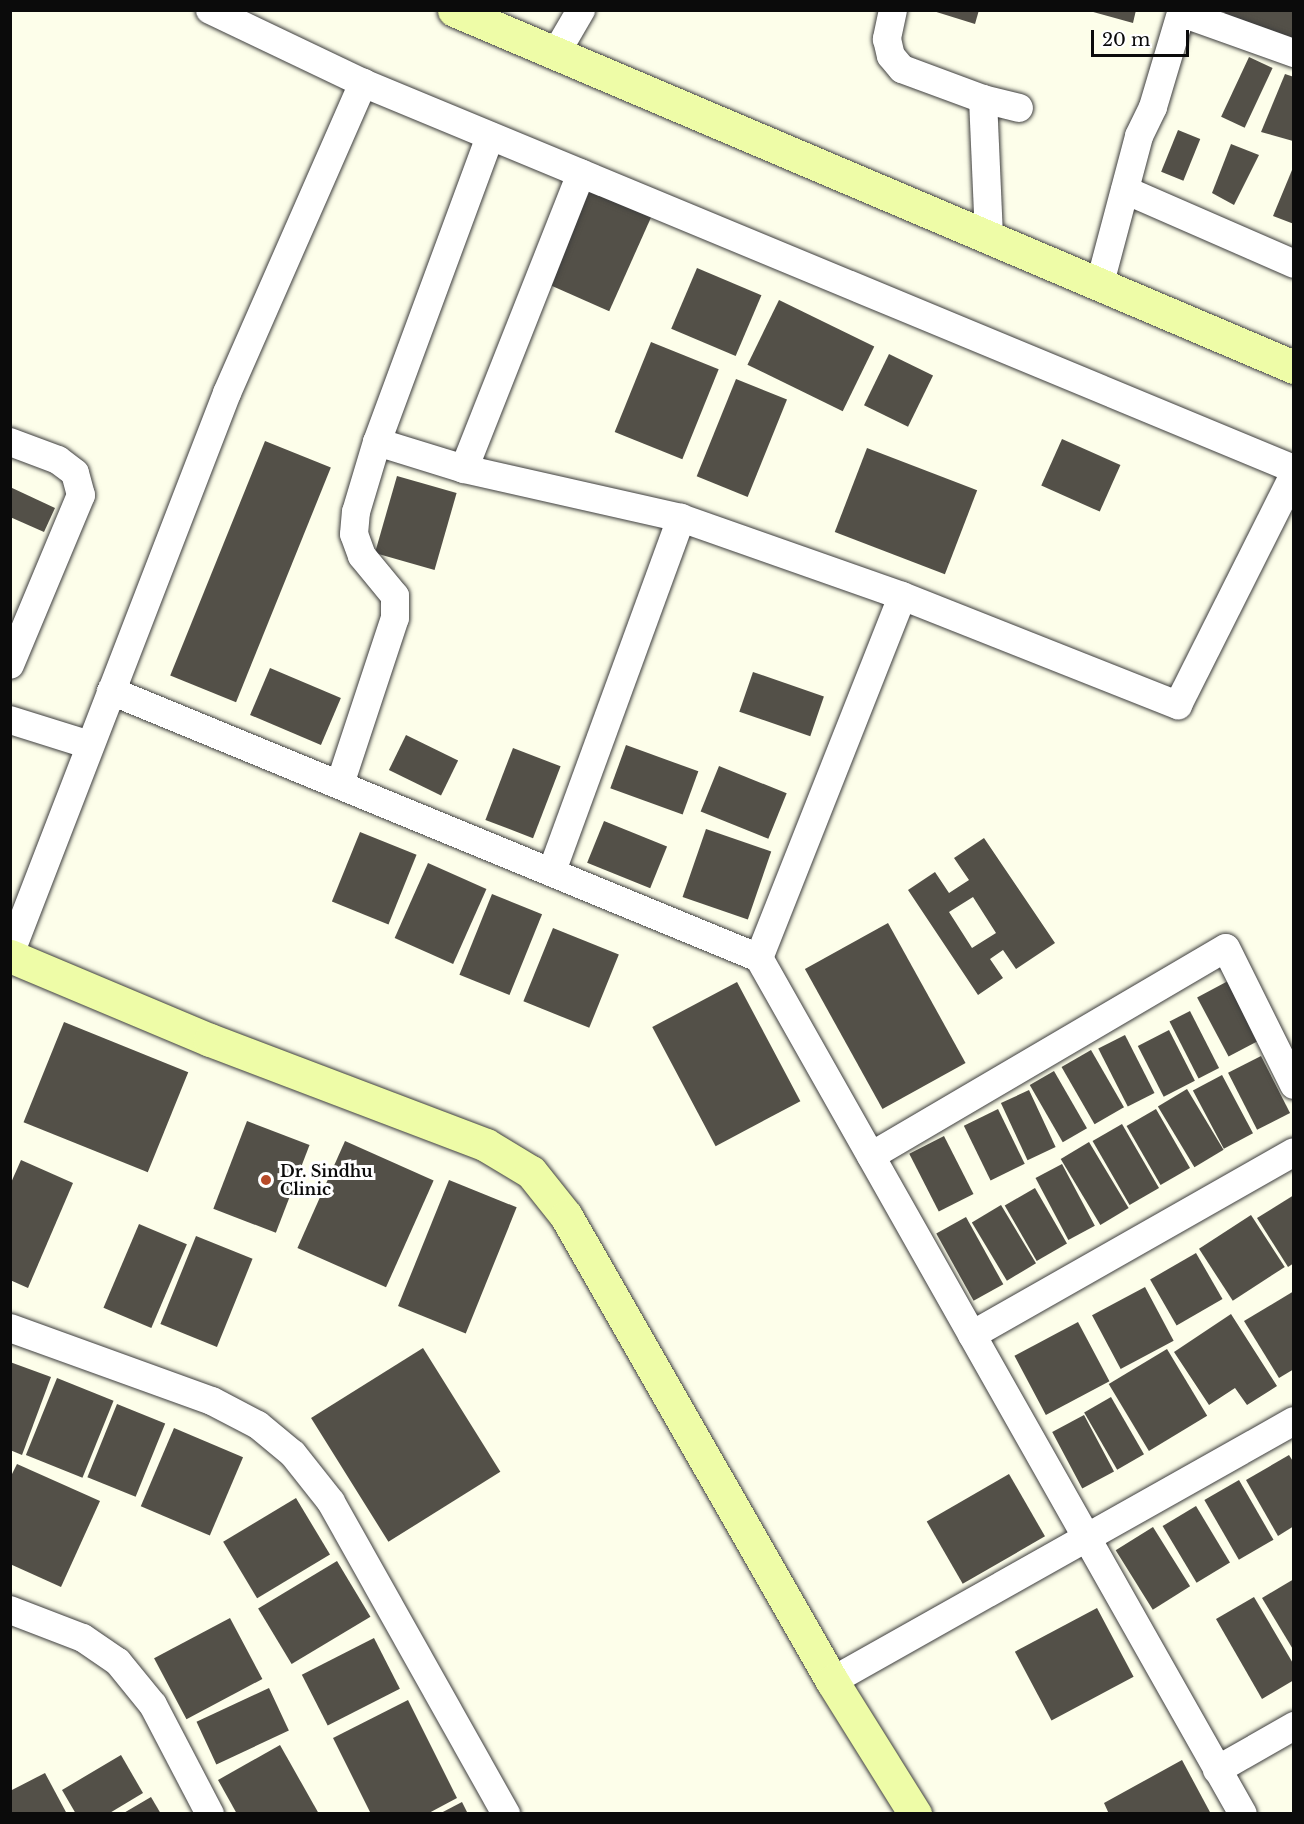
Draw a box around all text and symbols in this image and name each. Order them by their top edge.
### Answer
scale bar [1094,18,1192,56]
text: 20 m [1102,29,1150,51]
place label: Dr. Sindhu Clinic [280,1161,373,1199]
marker: Dr. Sindhu Clinic [257,1171,275,1189]

